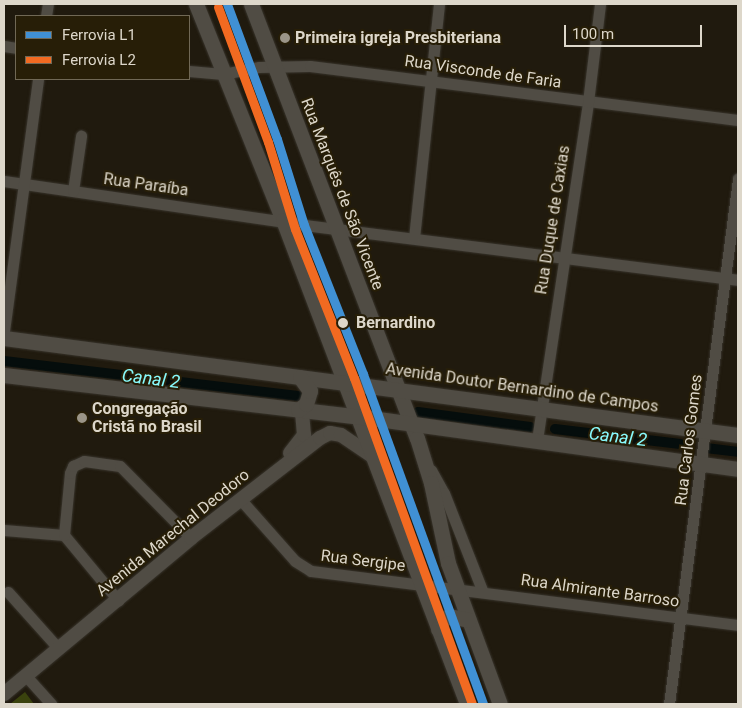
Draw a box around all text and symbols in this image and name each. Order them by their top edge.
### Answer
legend [15,15,190,80]
scale bar [567,15,704,47]
text: 100 m [572,25,614,43]
text: Ferrovia L1 [62,26,136,44]
place label: Primeira igreja Presbiteriana [295,28,501,48]
marker: Primeira igreja Presbiteriana [279,32,291,44]
text: Ferrovia L2 [62,51,136,69]
street label: Rua Visconde de Faria [403,51,563,93]
street label: Rua Marquês de São Vicente [296,95,388,293]
street label: Rua Duque de Caxias [532,144,574,296]
street label: Rua Paraíba [102,170,190,200]
place label: Bernardino [356,313,435,333]
marker: Bernardino [334,314,352,332]
street label: Avenida Doutor Bernardino de Campos [384,359,660,417]
water label: Canal 2 [121,365,181,393]
street label: Rua Carlos Gomes [671,373,707,507]
place label: Congregação Cristã no Brasil [92,399,202,437]
marker: Congregação Cristã no Brasil [76,412,88,424]
water label: Canal 2 [588,423,648,451]
street label: Avenida Marechal Deodoro [93,465,253,601]
street label: Rua Sergipe [320,546,406,576]
street label: Rua Almirante Barroso [520,570,680,612]

